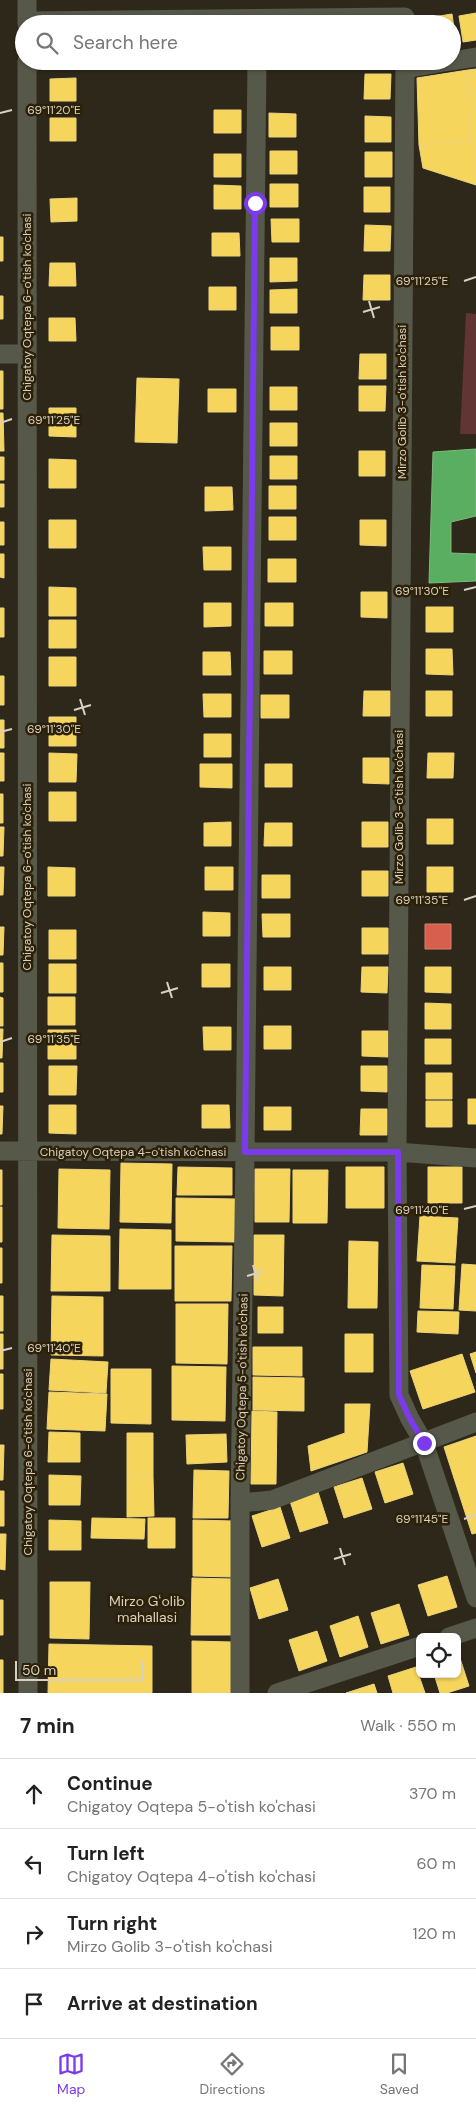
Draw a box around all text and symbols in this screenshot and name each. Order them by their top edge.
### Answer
search box [15,15,461,70]
icon: search [33,29,61,57]
text: Search here [73,30,178,55]
text: 69°11'20"E [27,102,81,118]
route start [244,192,267,215]
street label: Chigatoy Oqtepa 6-o'tish ko'chasi [19,213,35,400]
text: 69°11'25"E [396,273,449,289]
street label: Mirzo Golib 3-o'tish ko'chasi [394,325,410,479]
text: 69°11'25"E [28,412,81,428]
text: 69°11'30"E [395,583,449,599]
text: 69°11'30"E [27,721,81,737]
street label: Mirzo Golib 3-o'tish ko'chasi [391,730,407,884]
street label: Chigatoy Oqtepa 6-o'tish ko'chasi [19,783,35,970]
text: 69°11'35"E [396,892,449,908]
text: 69°11'35"E [28,1031,81,1047]
street label: Chigatoy Oqtepa 4-o'tish ko'chasi [40,1144,226,1160]
text: 69°11'40"E [395,1202,449,1218]
street label: Chigatoy Oqtepa 5-o'tish ko'chasi [232,1293,252,1480]
text: 69°11'40"E [27,1340,81,1356]
street label: Chigatoy Oqtepa 6-o'tish ko'chasi [20,1368,36,1555]
route end [413,1432,436,1455]
text: 69°11'45"E [396,1511,448,1527]
district label: Mirzo Gʻolib mahallasi [109,1592,185,1626]
map controls [416,1633,461,1678]
button: locate [416,1633,461,1678]
scale bar [15,1658,142,1681]
text: 50 m [22,1661,56,1679]
text: 7 min [20,1712,75,1740]
text: Walk · 550 m [360,1715,456,1736]
text: Continue [67,1771,153,1796]
icon: ahead [20,1780,48,1808]
text: 370 m [409,1783,456,1804]
text: Chigatoy Oqtepa 5-o'tish ko'chasi [67,1796,316,1817]
text: Turn left [67,1841,145,1866]
icon: left [20,1850,48,1878]
text: 60 m [416,1853,456,1874]
text: Chigatoy Oqtepa 4-o'tish ko'chasi [67,1866,316,1887]
text: Turn right [67,1911,157,1936]
icon: right [20,1920,48,1948]
text: 120 m [412,1923,456,1944]
text: Mirzo Golib 3-o'tish ko'chasi [67,1936,273,1957]
icon: arrive [20,1990,48,2018]
text: Arrive at destination [67,1991,258,2016]
tab: Map [57,2050,85,2098]
tab: Directions [200,2050,265,2098]
tab: Saved [380,2050,419,2098]

